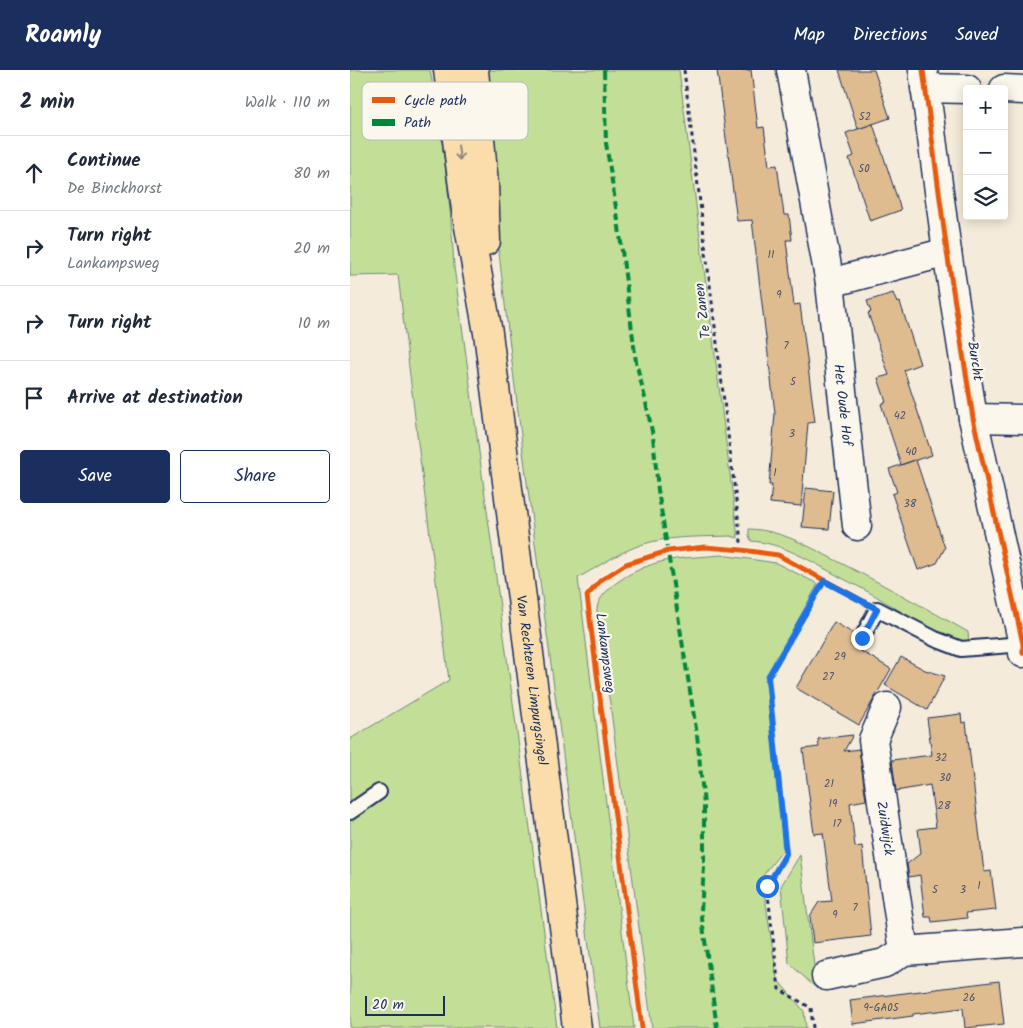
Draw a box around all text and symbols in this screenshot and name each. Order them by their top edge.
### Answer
text: Roamly [25,16,101,55]
text: Map [793,21,825,50]
text: Directions [853,21,927,50]
text: Saved [955,21,998,50]
legend [362,82,528,140]
map controls [963,85,1008,220]
button: + [963,85,1008,130]
text: 2 min [20,86,75,119]
text: Walk · 110 m [245,90,330,115]
text: Cycle path [404,90,467,112]
house number: 52 [859,108,871,126]
text: Path [404,112,431,134]
button: − [963,130,1008,175]
one-way arrow [454,145,464,161]
text: Continue [67,146,140,176]
icon: ahead [20,159,48,187]
house number: 50 [858,160,870,178]
text: 80 m [293,161,330,186]
button: layers [963,175,1008,220]
text: De Binckhorst [67,176,162,201]
text: Turn right [67,221,152,251]
icon: right [20,234,48,262]
text: 20 m [294,236,330,261]
house number: 11 [768,246,774,264]
text: Lankampsweg [67,251,160,276]
street label: Te Zanen [689,282,717,340]
house number: 9 [776,286,782,304]
text: Turn right [67,308,152,338]
icon: right [20,309,48,337]
text: 10 m [298,311,330,336]
house number: 7 [783,337,789,355]
street label: Burcht [961,340,989,383]
street label: Het Oude Hof [827,363,858,449]
house number: 5 [790,373,797,391]
text: Arrive at destination [67,383,243,413]
icon: arrive [20,384,48,412]
house number: 42 [894,407,906,425]
house number: 3 [789,425,795,443]
house number: 40 [905,443,917,461]
button: Save [20,450,170,503]
button: Share [180,450,330,503]
house number: 1 [773,464,777,482]
house number: 38 [904,495,917,513]
street label: Van Rechteren Limpurgsingel [510,594,553,767]
street label: Lankampsweg [589,612,621,695]
route end [851,627,874,650]
house number: 29 [834,648,847,666]
house number: 27 [822,668,835,686]
house number: 32 [935,749,947,767]
house number: 30 [939,769,951,787]
house number: 21 [824,775,834,793]
house number: 19 [829,795,838,813]
house number: 28 [937,797,951,815]
street label: Zuidwijck [870,800,900,858]
house number: 17 [833,815,842,833]
route start [756,875,779,898]
house number: 1 [977,877,981,895]
house number: 5 [932,881,939,899]
house number: 3 [960,881,966,899]
house number: 7 [852,899,858,917]
house number: 9 [832,906,838,924]
house number: 26 [963,989,975,1007]
scale bar [365,993,445,1016]
text: 20 m [372,994,404,1016]
house number: 9-GA05 [863,999,900,1017]

